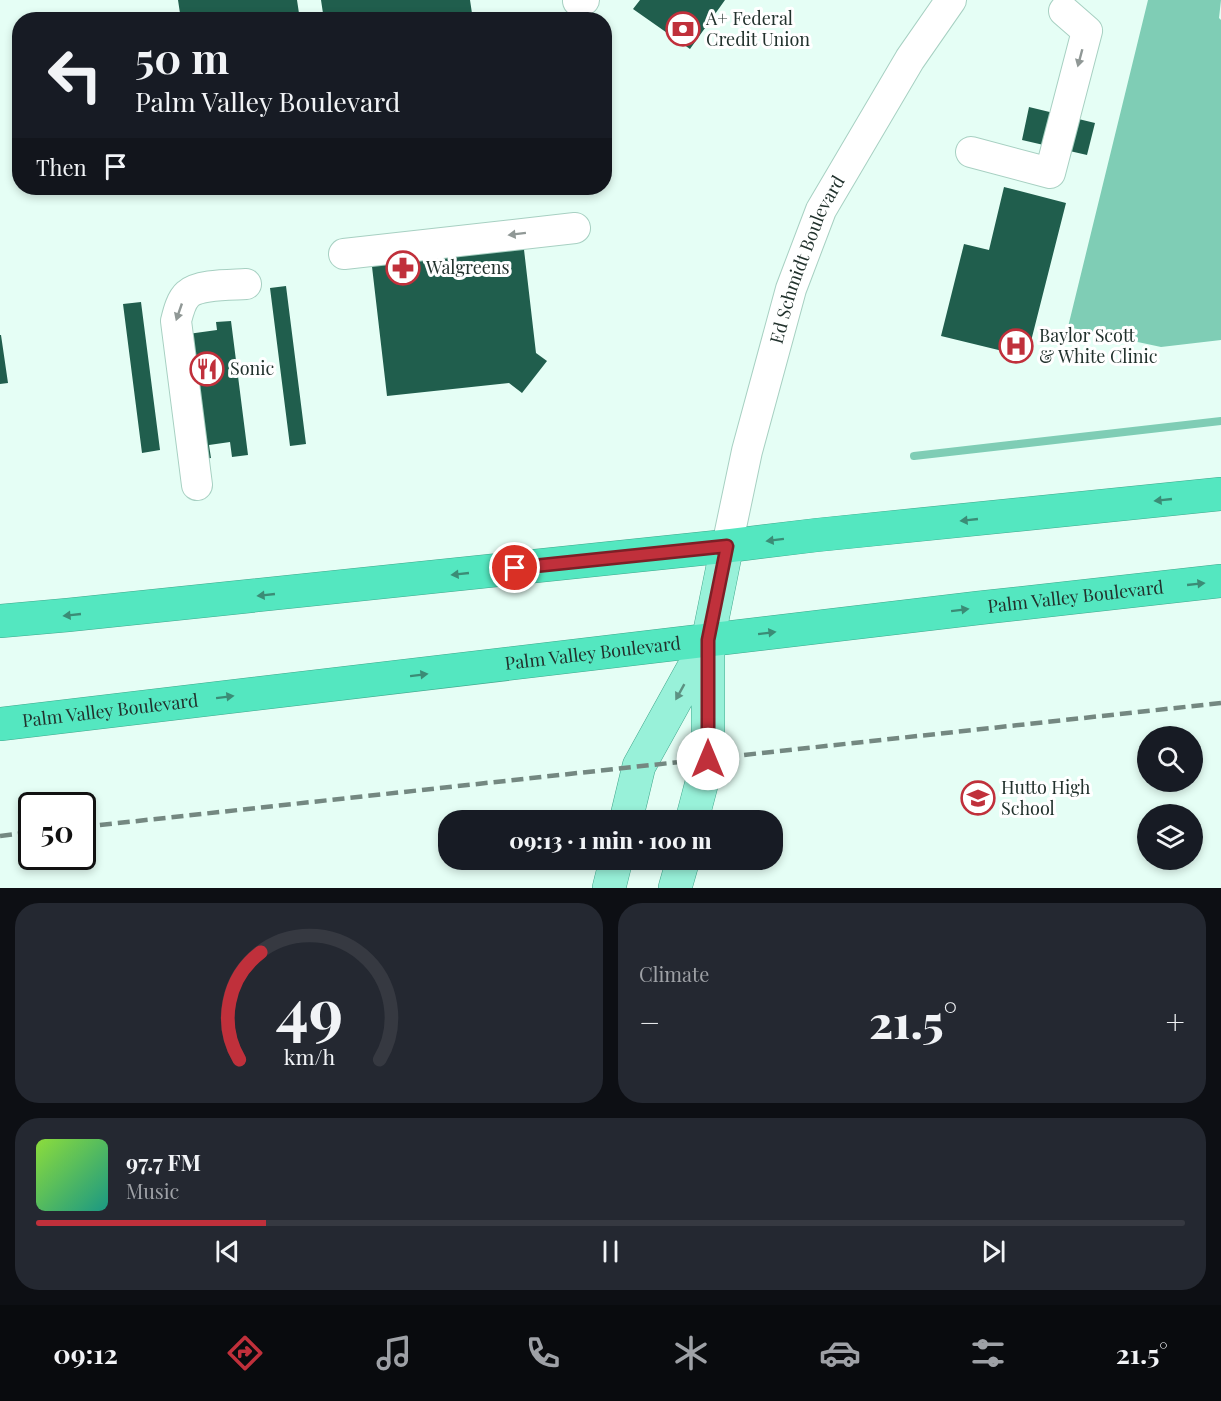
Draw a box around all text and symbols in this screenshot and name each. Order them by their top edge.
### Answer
place label: A+ Federal Credit Union [705,6,810,51]
bank icon: A+ Federal Credit Union [665,11,701,47]
text: 50 m [135,29,229,85]
icon: left [36,36,114,114]
one-way arrow [1074,48,1084,67]
text: Palm Valley Boulevard [135,83,401,119]
icon: arrive [99,150,132,183]
text: Then [36,152,87,182]
street label: Ed Schmidt Boulevard [764,170,850,346]
one-way arrow [508,230,527,239]
pharmacy icon: Walgreens [385,250,421,286]
place label: Walgreens [425,255,510,279]
one-way arrow [174,303,184,321]
place label: Baylor Scott & White Clinic [1039,323,1158,368]
hospital icon: Baylor Scott & White Clinic [998,328,1034,364]
restaurant icon: Sonic [189,351,225,387]
place label: Sonic [230,356,275,380]
one-way arrow [1153,495,1172,505]
one-way arrow [959,515,978,525]
one-way arrow [765,536,784,545]
pin [489,542,540,593]
icon: arrive [498,551,531,584]
one-way arrow [451,569,470,579]
street label: Palm Valley Boulevard [986,574,1165,618]
one-way arrow [1186,579,1205,588]
one-way arrow [257,590,276,599]
one-way arrow [951,605,970,614]
one-way arrow [63,610,82,620]
one-way arrow [757,629,776,638]
street label: Palm Valley Boulevard [503,630,683,675]
one-way arrow [409,670,428,679]
one-way arrow [675,683,685,700]
street label: Palm Valley Boulevard [21,688,200,732]
one-way arrow [216,693,235,702]
map controls [1137,726,1203,870]
button: search [1137,726,1203,792]
position arrow [676,727,740,791]
place label: Hutto High School [1001,775,1091,820]
school or university icon: Hutto High School [960,780,996,816]
speed limit sign: 50 [18,792,96,870]
button: layers [1137,804,1203,870]
text: 09:13 · 1 min · 100 m [509,825,712,855]
text: Climate [639,960,709,987]
text: 49 [275,966,343,1050]
text: 21.5° [869,990,957,1050]
text: − [639,999,660,1043]
text: + [1166,999,1185,1043]
text: km/h [283,1042,335,1070]
text: 97.7 FM [126,1147,201,1177]
text: Music [126,1177,179,1204]
icon: previous [211,1235,244,1268]
icon: pause [594,1235,627,1268]
icon: next [977,1235,1010,1268]
icon: directions [224,1332,266,1374]
icon: music [373,1332,415,1374]
icon: phone [522,1332,564,1374]
icon: climate [670,1332,712,1374]
icon: car [819,1332,861,1374]
icon: filters [967,1332,1009,1374]
text: 09:12 [53,1335,118,1371]
text: 21.5° [1116,1335,1168,1371]

